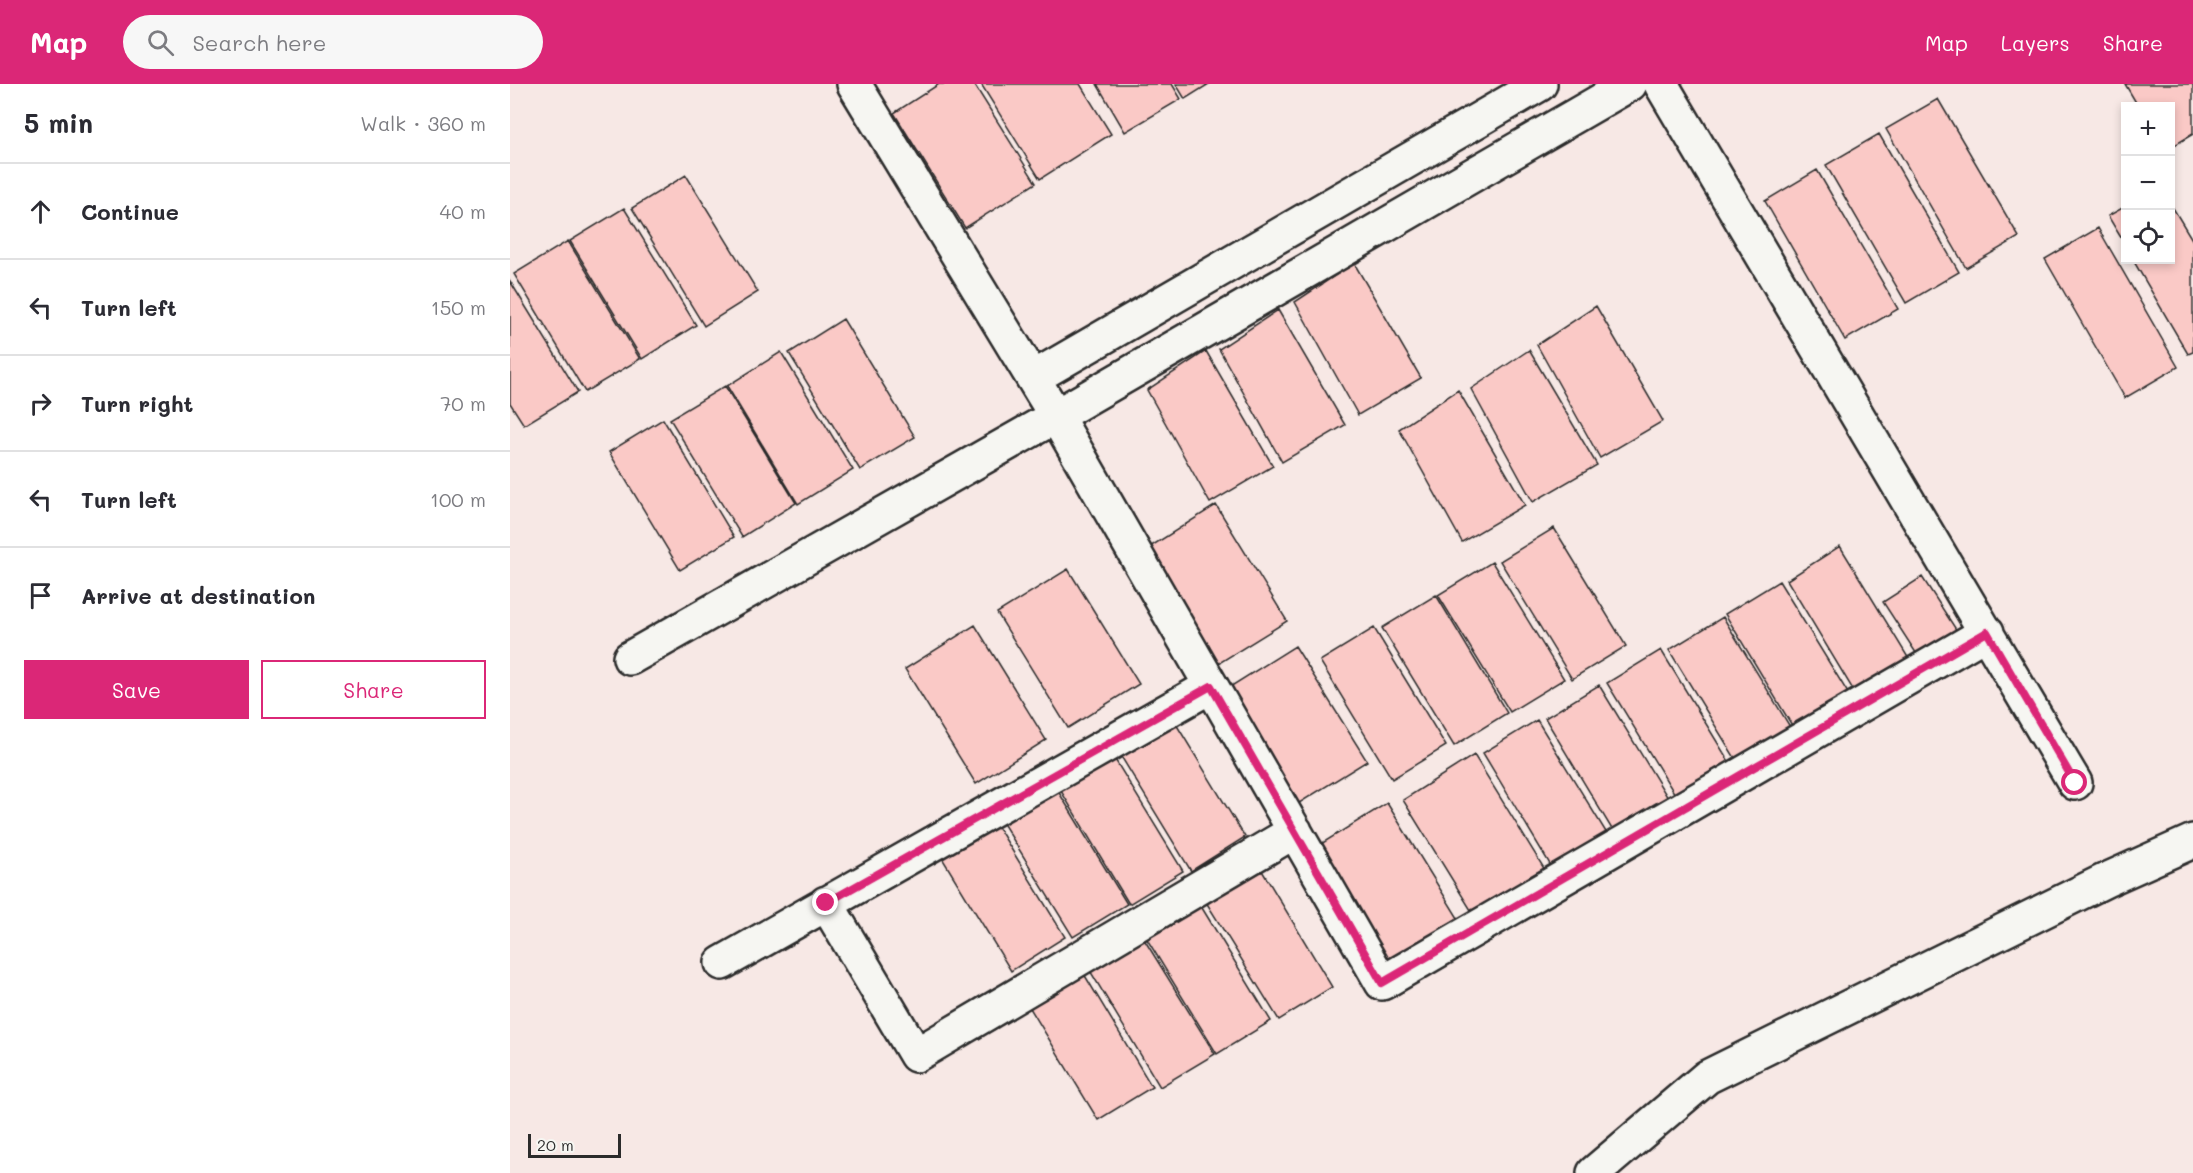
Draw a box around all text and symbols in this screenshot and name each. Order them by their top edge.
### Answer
search box [123,15,543,69]
text: Map [30,24,87,60]
icon: search [144,26,177,59]
text: Search here [192,28,326,57]
text: Map [1925,29,1968,56]
text: Layers [2001,29,2070,56]
text: Share [2103,29,2163,56]
map controls [2121,102,2175,264]
button: + [2121,102,2175,156]
text: 5 min [24,106,93,140]
text: Walk · 360 m [360,110,486,136]
button: − [2121,156,2175,210]
icon: ahead [24,195,57,228]
text: Continue [81,197,179,226]
text: 40 m [440,198,486,224]
button: locate [2121,210,2175,264]
icon: left [24,291,57,324]
text: Turn left [81,293,177,322]
text: 150 m [431,294,486,320]
icon: right [24,387,57,420]
text: Turn right [81,389,193,418]
text: 70 m [440,390,486,416]
icon: left [24,483,57,516]
text: Turn left [81,485,177,514]
text: 100 m [430,486,486,512]
icon: arrive [24,579,57,612]
text: Arrive at destination [81,581,316,610]
button: Save [24,660,249,719]
button: Share [261,660,486,719]
route start [2061,769,2087,795]
route end [812,889,838,915]
scale bar [528,1131,621,1158]
text: 20 m [537,1134,574,1155]

